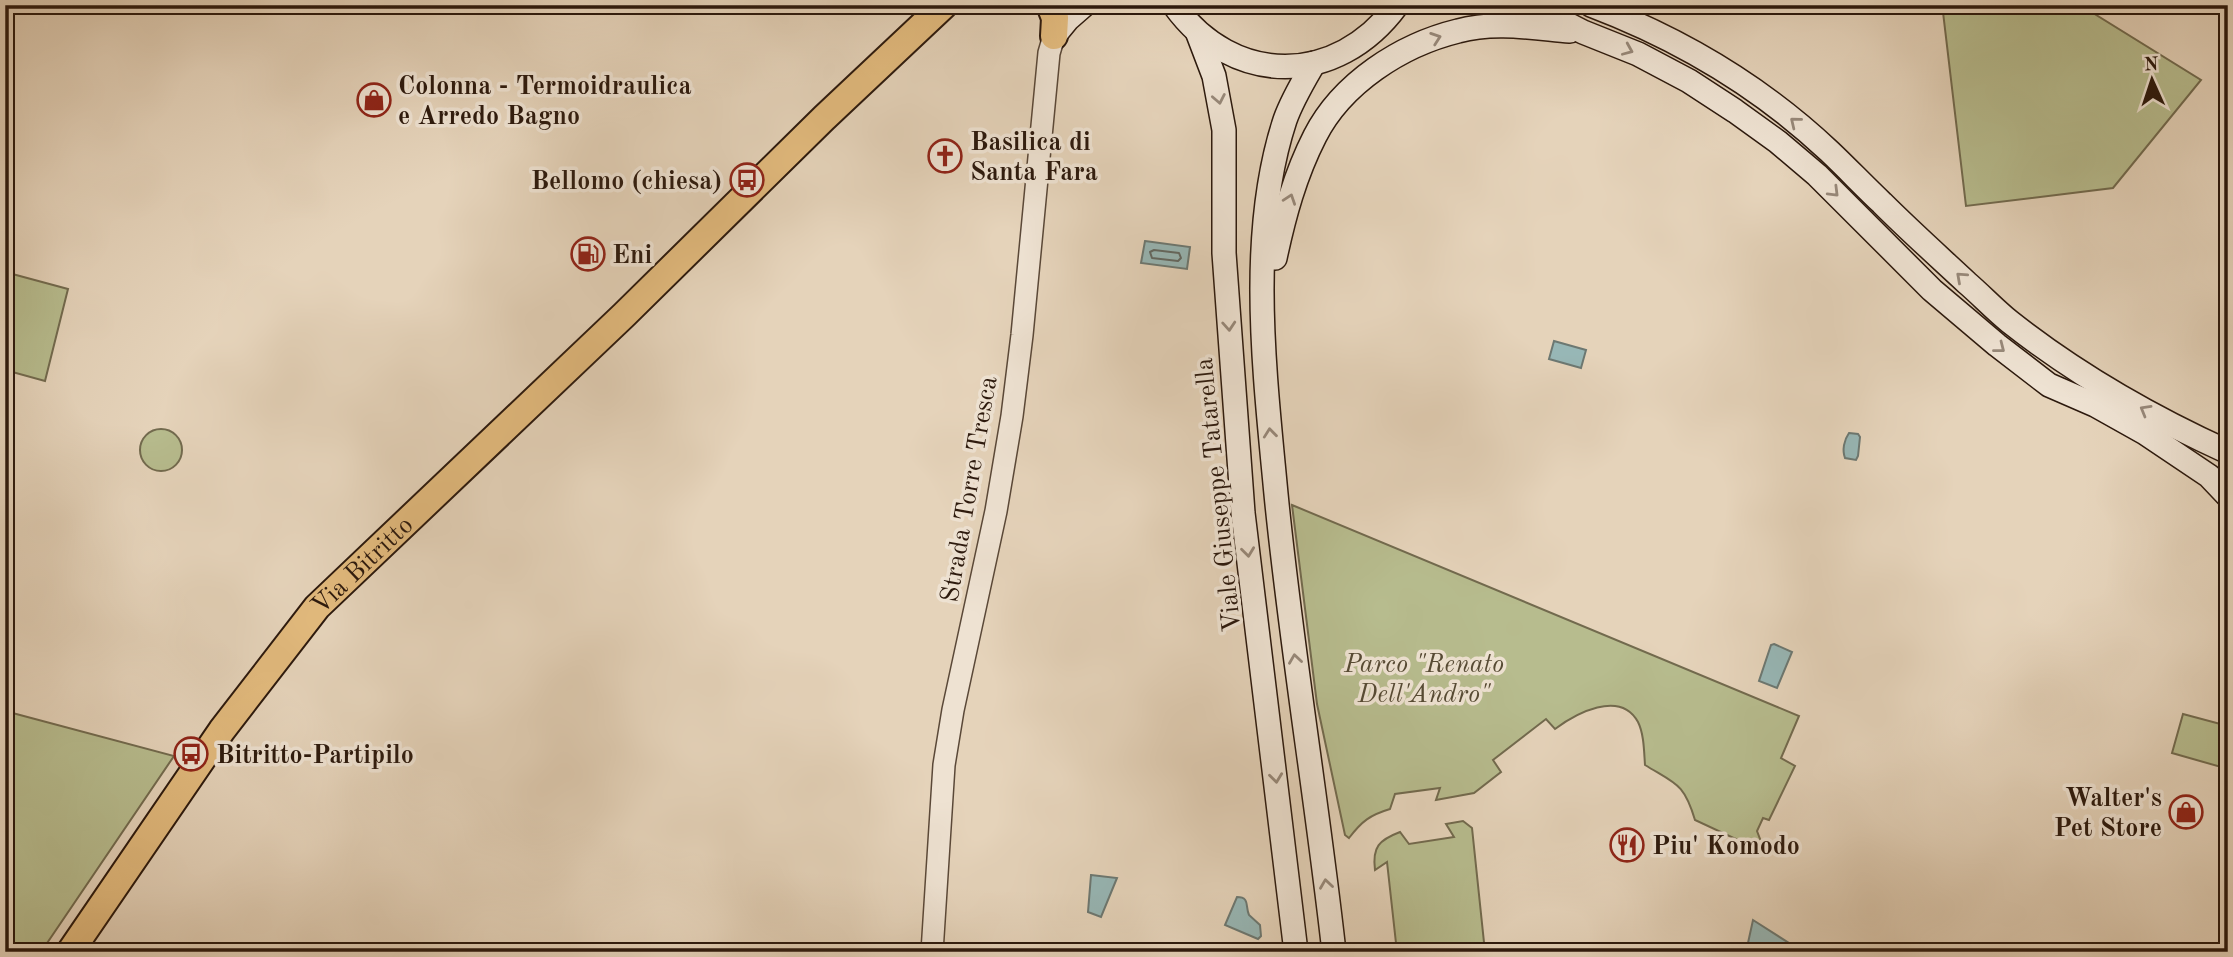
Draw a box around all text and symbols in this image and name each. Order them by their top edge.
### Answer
one-way arrow [1430,32,1442,46]
one-way arrow [1620,42,1633,56]
north arrow [2118,46,2188,116]
text: N [2143,56,2159,75]
place label: Colonna - Termoidraulica e Arredo Bagno [398,74,692,130]
shop icon: Colonna - Termoidraulica e Arredo Bagno [355,81,393,119]
one-way arrow [1210,93,1225,105]
one-way arrow [1791,118,1804,130]
place label: Basilica di Santa Fara [970,130,1098,186]
church icon: Basilica di Santa Fara [926,137,964,175]
bus stop icon: Bellomo (chiesa) [728,161,766,199]
place label: Bellomo (chiesa) [531,169,722,195]
one-way arrow [1826,184,1838,196]
one-way arrow [1282,193,1296,205]
fuel station icon: Eni [569,235,607,273]
place label: Eni [612,243,652,269]
one-way arrow [1956,273,1969,286]
one-way arrow [1221,320,1236,331]
one-way arrow [1992,339,2005,352]
street label: Viale Giuseppe Tatarella [1192,356,1246,633]
street label: Strada Torre Tresca [937,374,1003,605]
one-way arrow [2140,405,2152,418]
one-way arrow [1263,427,1278,438]
street label: Via Bitritto [307,512,419,620]
one-way arrow [1241,546,1256,558]
park label: Parco "Renato Dell'Andro" [1343,652,1504,708]
one-way arrow [1287,653,1302,665]
bus stop icon: Bitritto-Partipilo [172,735,210,773]
place label: Bitritto-Partipilo [216,743,414,769]
one-way arrow [1268,772,1283,784]
place label: Walter's Pet Store [2054,786,2162,842]
shop icon: Walter's Pet Store [2167,793,2205,831]
restaurant icon: Piu' Komodo [1608,826,1646,864]
place label: Piu' Komodo [1652,834,1800,860]
one-way arrow [1318,878,1333,890]

